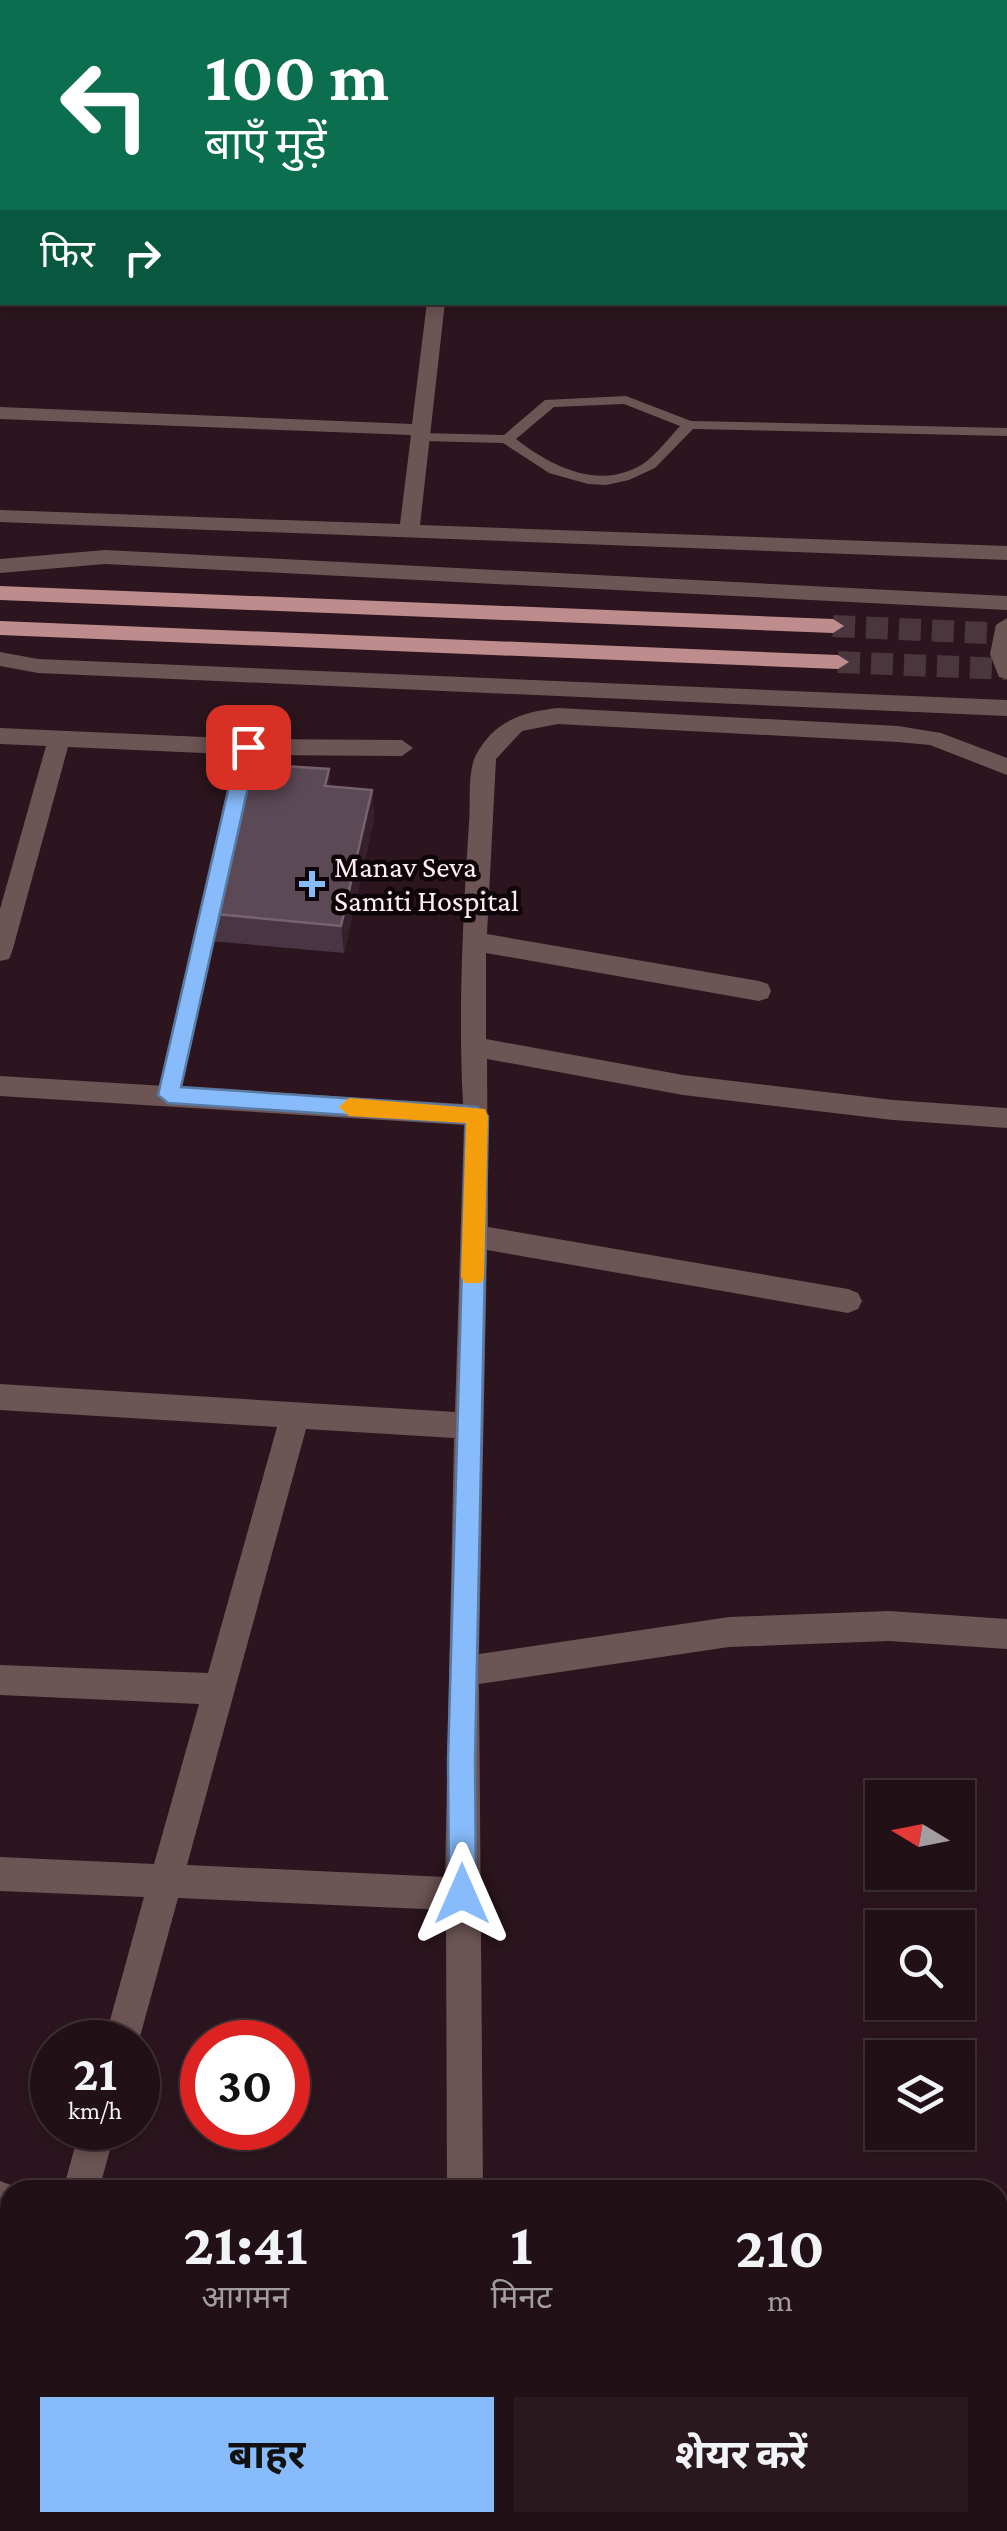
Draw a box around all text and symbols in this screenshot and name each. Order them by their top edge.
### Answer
text: 100 m [205,37,389,115]
icon: left [40,40,170,170]
text: बाएँ मुड़ें [205,119,327,169]
icon: right [115,230,170,285]
text: फिर [40,233,95,275]
pin [206,705,291,790]
icon: arrive [221,720,276,775]
place label: Manav Seva Samiti Hospital [334,850,519,918]
marker: Manav Seva Samiti Hospital [299,871,325,897]
north arrow [865,1780,975,1890]
map controls [865,1780,975,2150]
position arrow [410,1842,514,1946]
button: search [865,1910,975,2020]
speed limit sign: 30 [180,2020,310,2150]
button: layers [865,2040,975,2150]
text: 21 [73,2045,117,2101]
text: km/h [68,2097,122,2124]
text: 21:41 [183,2210,308,2277]
text: 1 [510,2210,533,2277]
text: 210 [735,2213,825,2280]
text: आगमन [202,2279,289,2315]
text: मिनट [491,2279,552,2315]
text: m [767,2282,793,2318]
button: बाहर [40,2397,494,2512]
button: शेयर करें [514,2397,968,2512]

